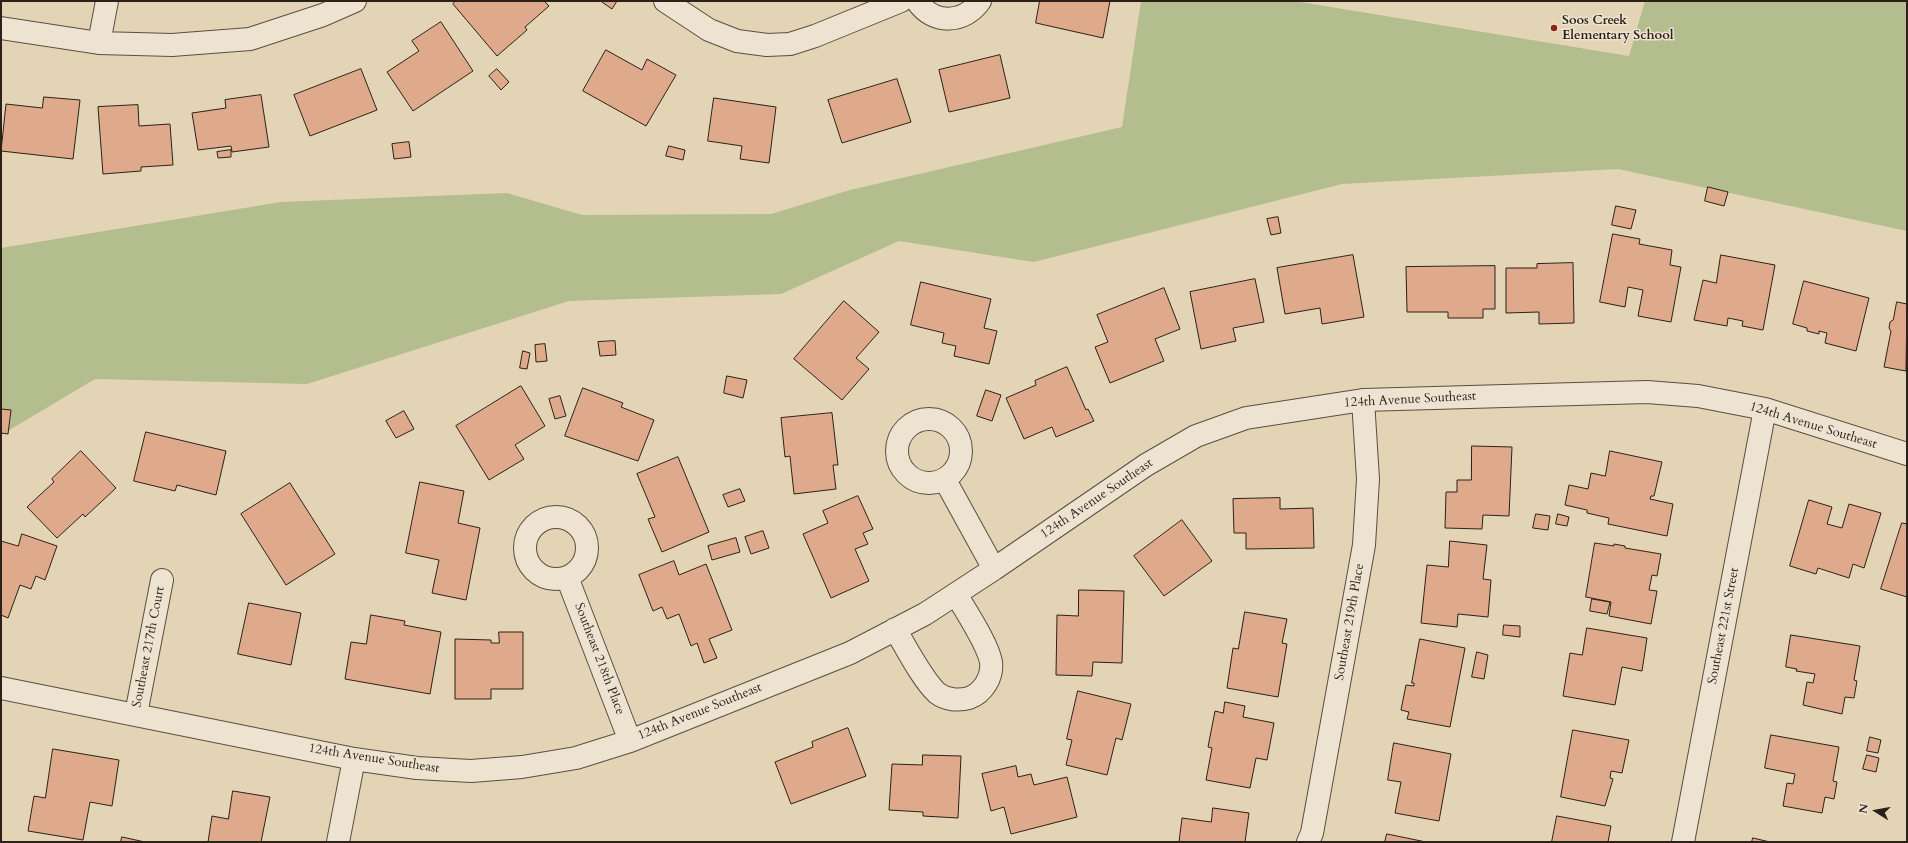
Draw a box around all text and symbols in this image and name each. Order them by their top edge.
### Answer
place label: Soos Creek Elementary School [1562,13,1674,44]
marker: Soos Creek Elementary School [1549,23,1559,33]
street label: 124th Avenue Southeast [1344,389,1476,411]
street label: 124th Avenue Southeast [1747,399,1879,453]
street label: 124th Avenue Southeast [1038,456,1156,542]
street label: Southeast 219th Place [1332,562,1368,682]
street label: Southeast 221st Street [1705,566,1743,686]
street label: Southeast 217th Court [130,585,168,709]
street label: Southeast 218th Place [570,601,628,717]
street label: 124th Avenue Southeast [636,680,764,744]
street label: 124th Avenue Southeast [307,741,441,777]
north arrow [1856,791,1896,831]
text: N [1855,803,1872,815]

